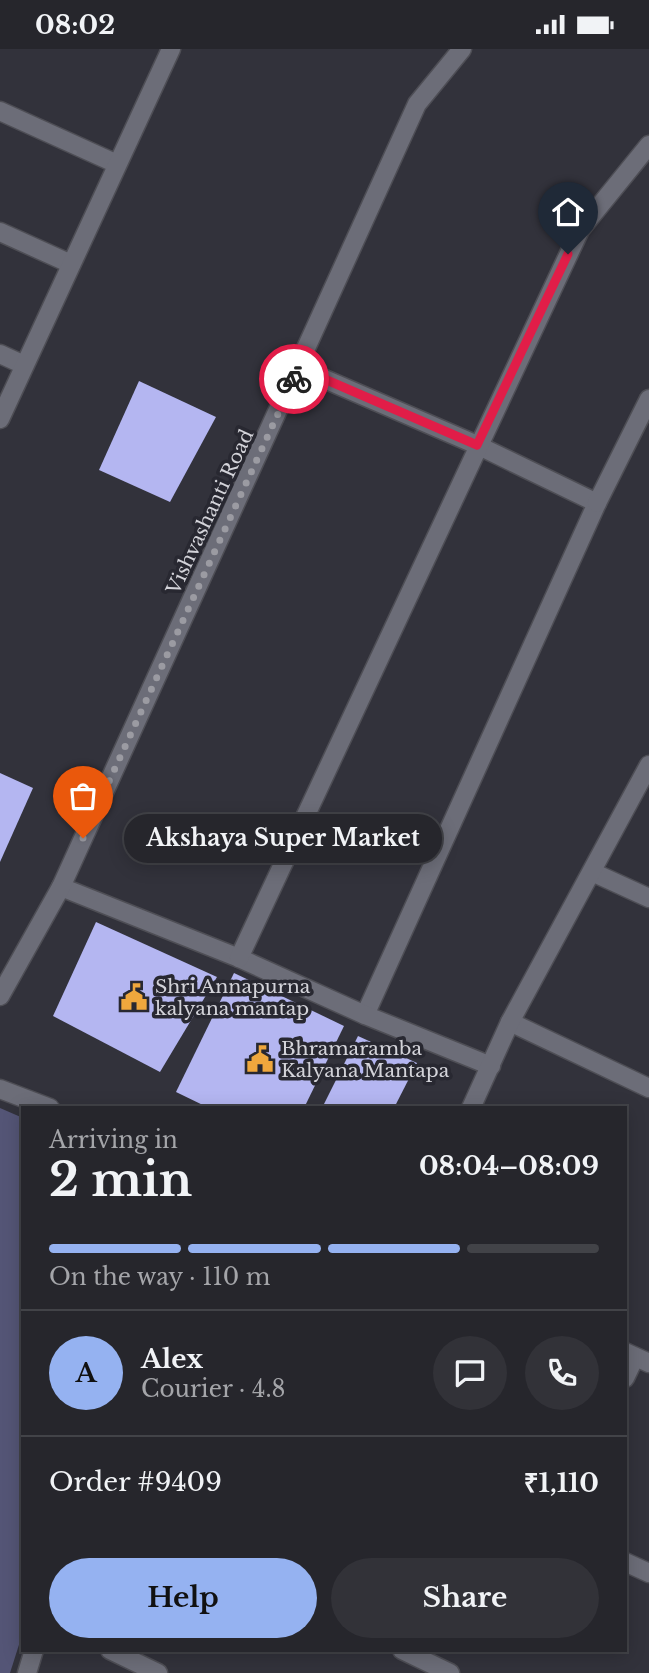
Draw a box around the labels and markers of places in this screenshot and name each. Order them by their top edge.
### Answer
pin [538,182,598,254]
pin [53,766,113,838]
callout: Akshaya Super Market [125,813,444,863]
place label: Shri Annapurna kalyana mantap [155,975,311,1020]
public building icon: Shri Annapurna kalyana mantap [119,982,149,1012]
place label: Bhramaramba Kalyana Mantapa [281,1037,450,1082]
public building icon: Bhramaramba Kalyana Mantapa [245,1044,275,1074]

